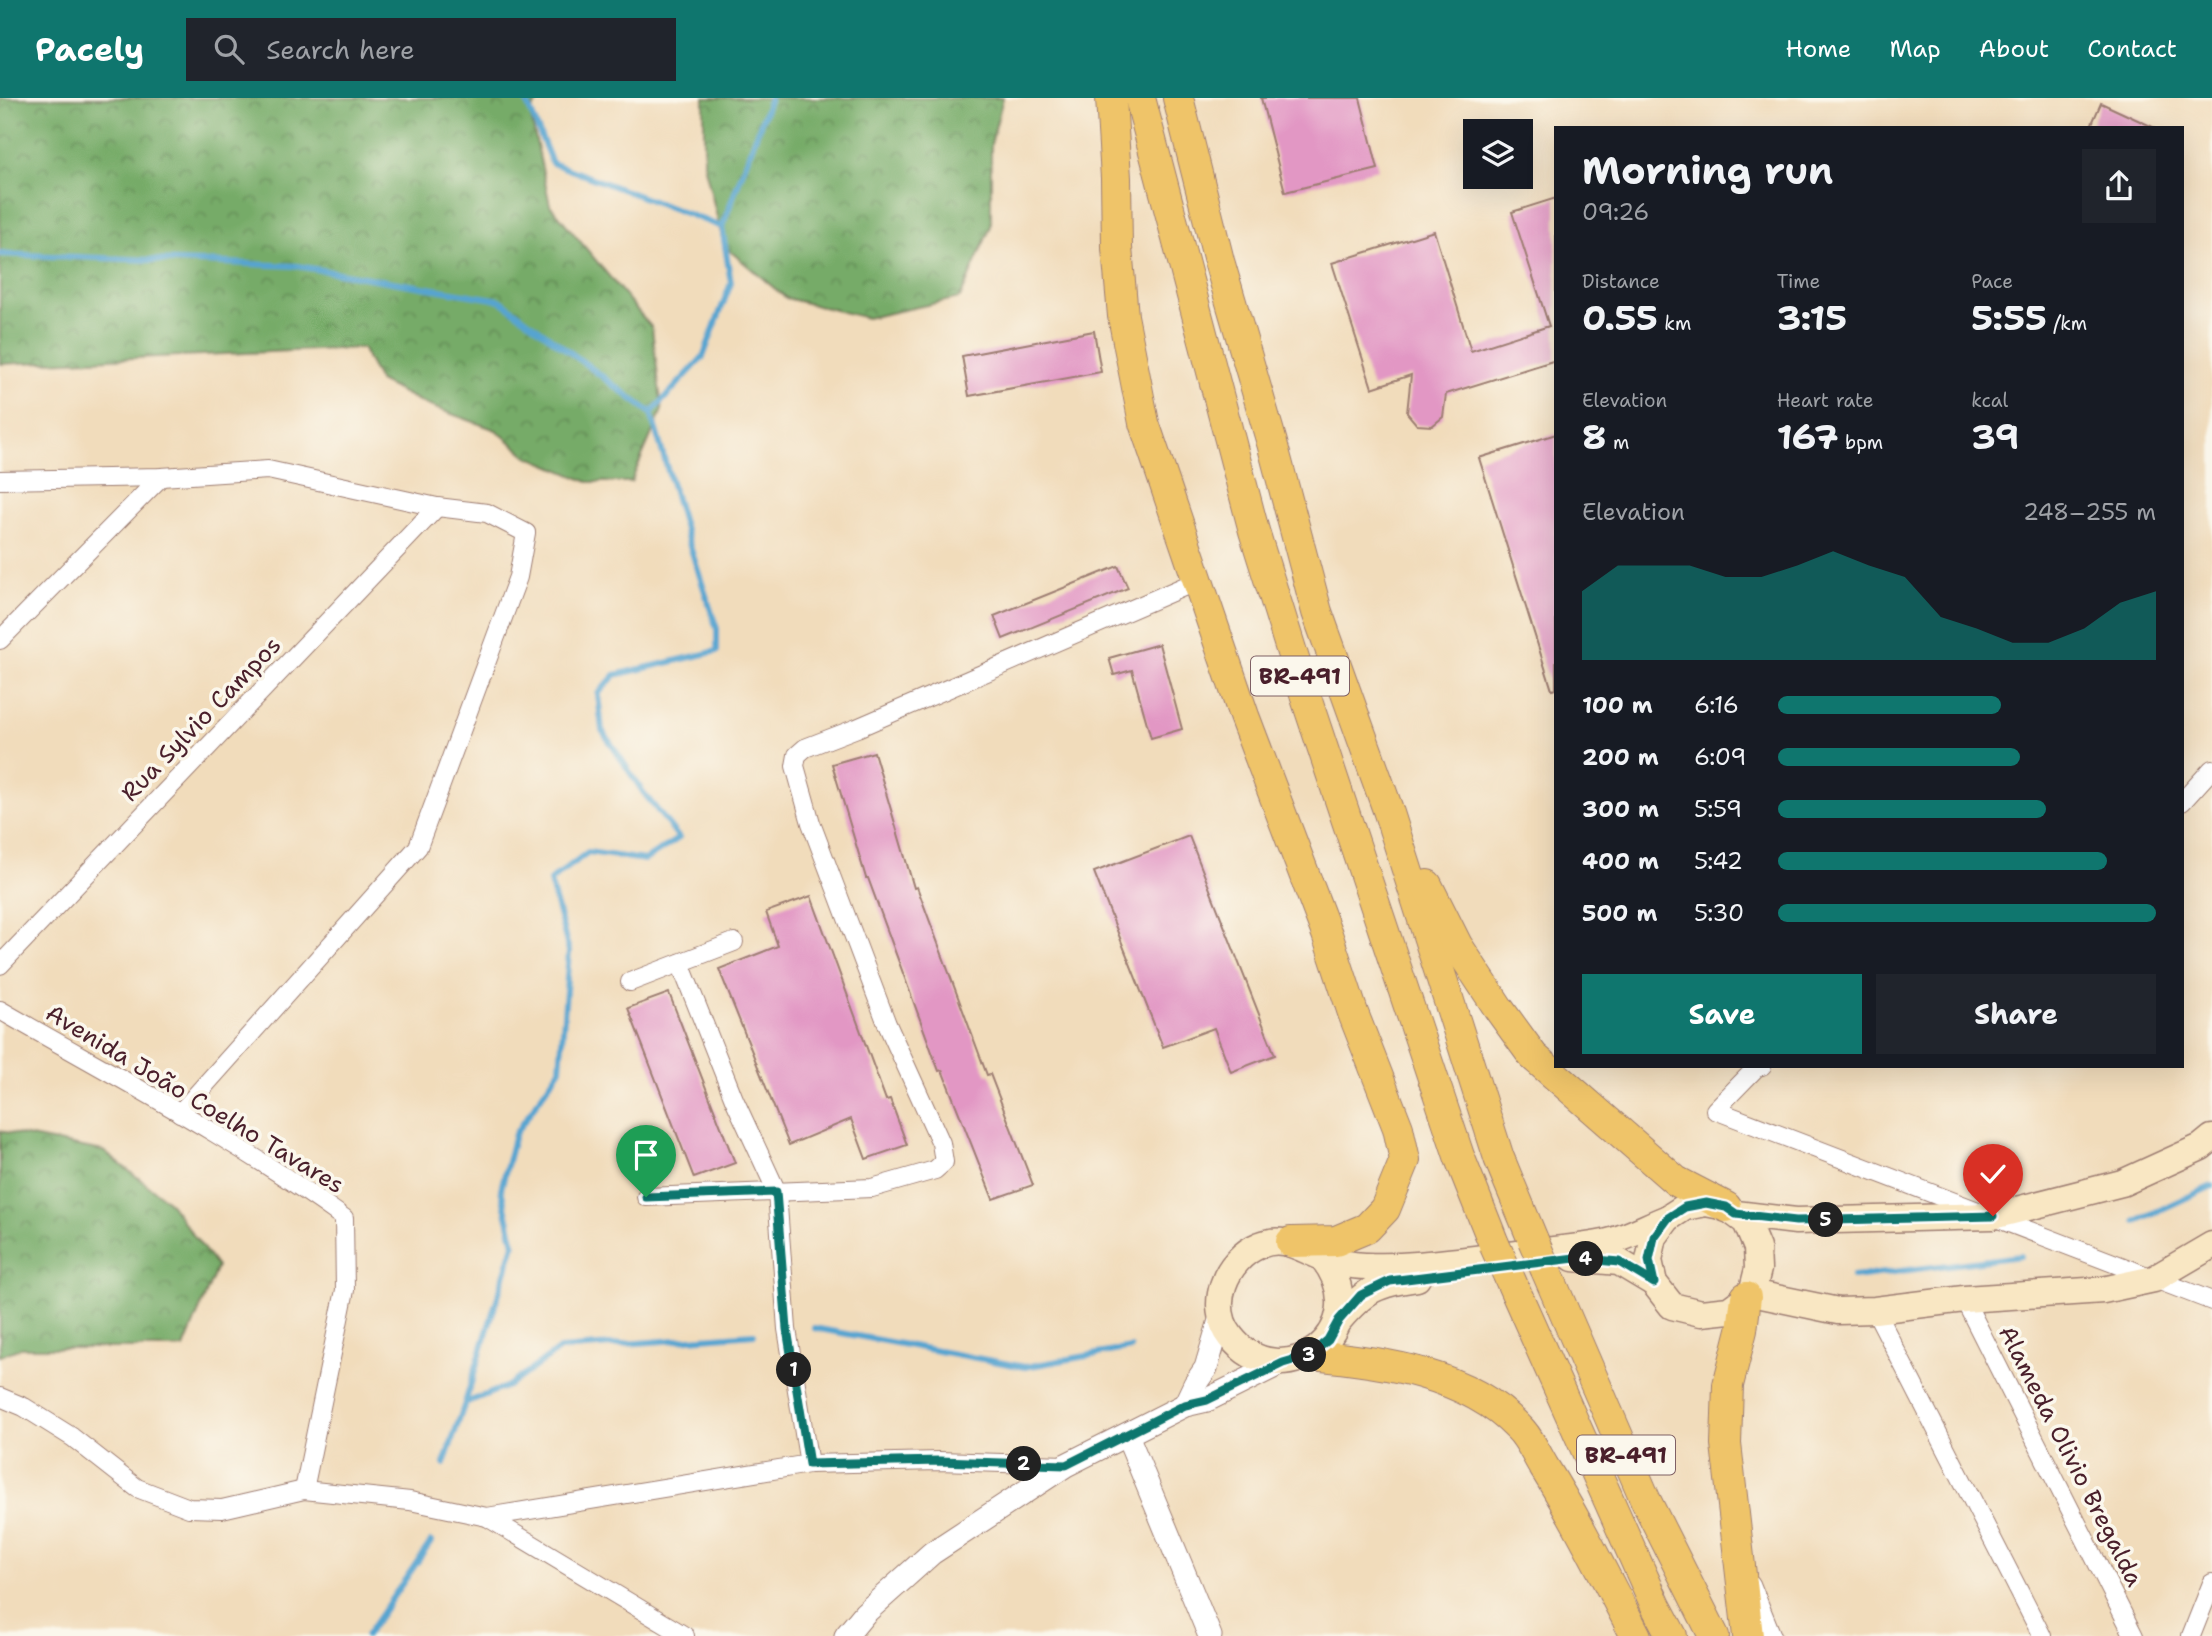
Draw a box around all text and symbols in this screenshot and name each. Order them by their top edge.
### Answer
search box [186,18,676,81]
text: Pacely [35,27,144,72]
icon: search [210,30,248,68]
text: Search here [266,32,415,67]
text: Home [1785,33,1851,65]
text: Map [1889,33,1941,65]
text: About [1979,33,2049,65]
text: Contact [2087,33,2177,65]
map controls [1463,119,1533,189]
button: layers [1463,119,1533,189]
text: Morning run [1582,145,1833,196]
button: share [2082,149,2156,223]
text: 09:26 [1582,197,1649,227]
text: Distance [1582,269,1660,294]
text: Time [1777,269,1820,294]
text: Pace [1971,269,2013,294]
text: 0.55 [1582,294,1658,341]
text: 3:15 [1777,294,1847,341]
text: 5:55 [1971,294,2047,341]
text: km [1658,311,1691,336]
text: /km [2047,311,2087,336]
text: Elevation [1582,388,1667,413]
text: Heart rate [1777,388,1873,413]
text: kcal [1971,388,2008,413]
text: 8 [1582,413,1607,460]
text: 167 [1777,413,1839,460]
text: 39 [1971,413,2019,460]
text: m [1607,430,1629,455]
text: bpm [1839,430,1883,455]
text: Elevation [1582,497,1685,527]
text: 248–255 m [2023,497,2156,527]
street label: Rua Sylvio Campos [114,630,288,808]
road number: BR-491 [1251,656,1349,696]
text: 100 m [1582,690,1653,720]
text: 6:16 [1694,690,1739,720]
text: 200 m [1582,742,1659,772]
text: 6:09 [1694,742,1746,772]
text: 300 m [1582,794,1659,824]
text: 5:59 [1694,794,1742,824]
text: 400 m [1582,846,1659,876]
text: 5:42 [1694,846,1743,876]
text: 500 m [1582,898,1657,928]
text: 5:30 [1694,898,1744,928]
button: Save [1582,974,1862,1054]
button: Share [1876,974,2156,1054]
street label: Avenida João Coelho Tavares [40,997,350,1201]
pin [616,1125,676,1197]
icon: arrive [627,1136,665,1174]
pin [1963,1144,2023,1216]
icon: check [1974,1155,2012,1193]
pin: 5 [1808,1202,1843,1238]
text: 5 [1820,1207,1831,1232]
pin: 4 [1568,1242,1604,1276]
text: 4 [1579,1246,1592,1271]
street label: Alameda Olivio Bregalda [1991,1320,2151,1592]
pin: 3 [1292,1338,1326,1372]
text: 3 [1302,1342,1315,1367]
pin: 1 [776,1352,812,1388]
text: 1 [789,1357,798,1382]
road number: BR-491 [1577,1436,1675,1474]
pin: 2 [1006,1446,1042,1482]
text: 2 [1017,1451,1030,1476]

